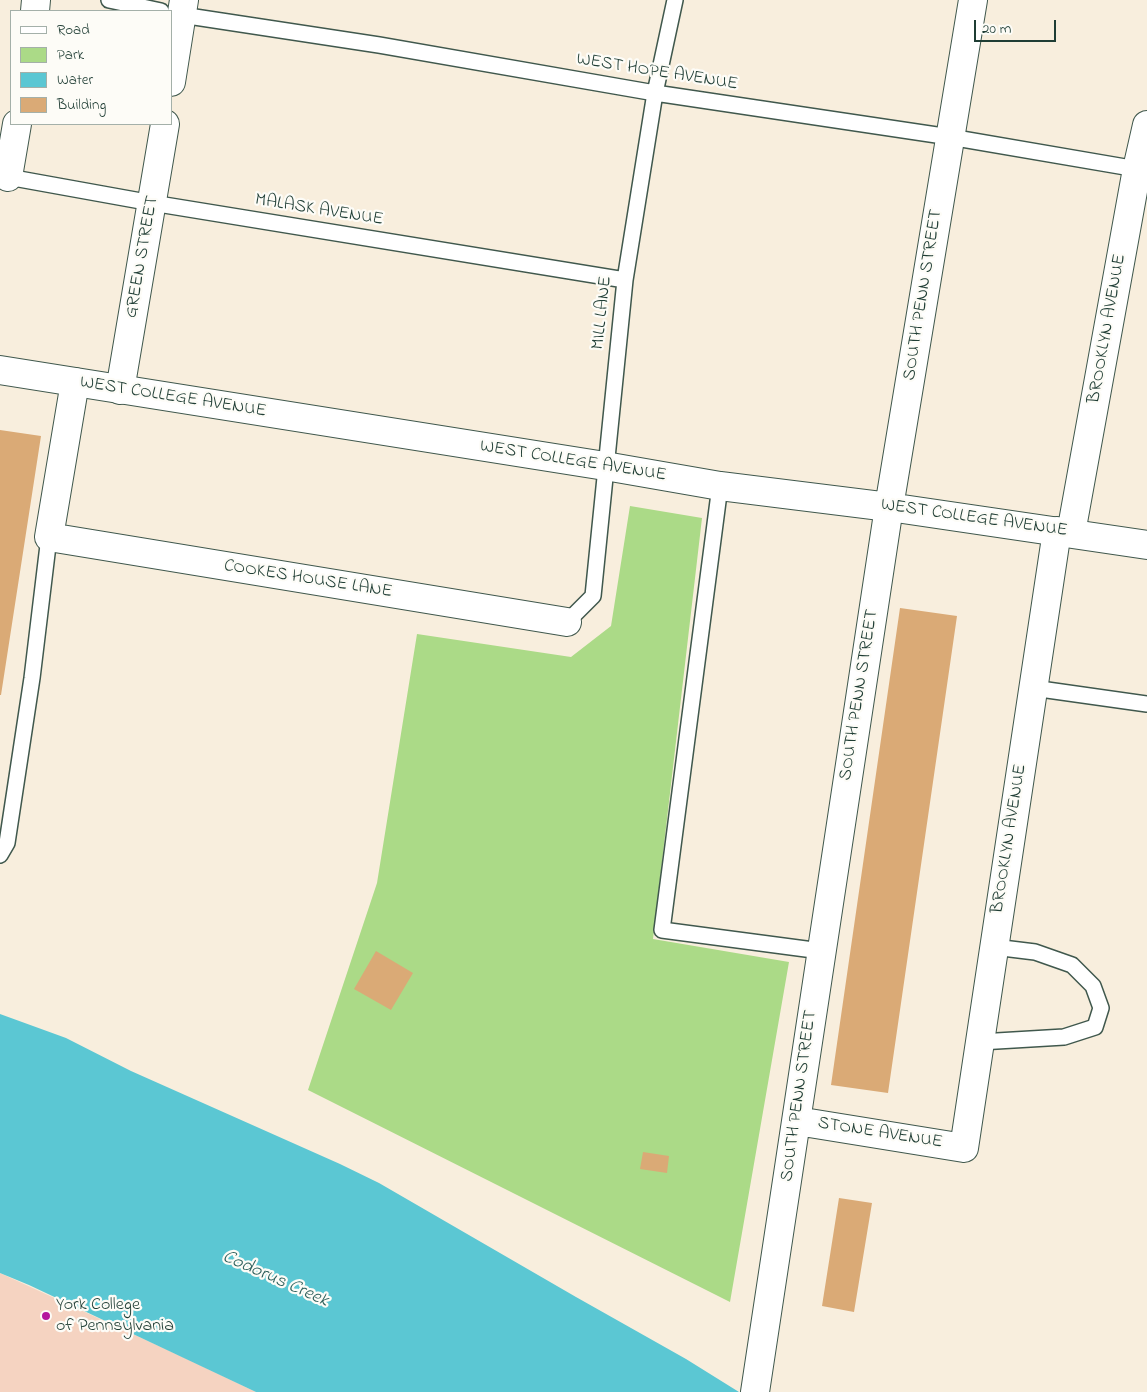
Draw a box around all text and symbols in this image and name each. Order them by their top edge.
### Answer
legend [10,10,172,125]
scale bar [977,10,1060,42]
text: 20 m [982,18,1011,40]
text: Road [57,19,90,41]
text: Park [57,44,84,66]
street label: WEST HOPE AVENUE [575,50,739,96]
text: Water [57,69,93,91]
text: Building [57,94,106,116]
street label: MALASK AVENUE [253,190,385,232]
street label: GREEN STREET [122,194,164,320]
street label: SOUTH PENN STREET [900,208,948,382]
street label: BROOKLYN AVENUE [1084,253,1132,405]
street label: MILL LANE [588,275,618,351]
street label: WEST COLLEGE AVENUE [78,373,268,423]
street label: WEST COLLEGE AVENUE [478,437,668,487]
street label: WEST COLLEGE AVENUE [879,495,1069,543]
street label: COOKES HOUSE LANE [222,556,394,604]
street label: SOUTH PENN STREET [836,608,884,782]
street label: BROOKLYN AVENUE [988,763,1032,915]
street label: SOUTH PENN STREET [777,1009,823,1183]
street label: STONE AVENUE [816,1113,944,1155]
water label: Codorus Creek [218,1246,332,1314]
place label: York College of Pennsylvania [56,1295,174,1338]
marker: York College of Pennsylvania [40,1310,52,1322]

